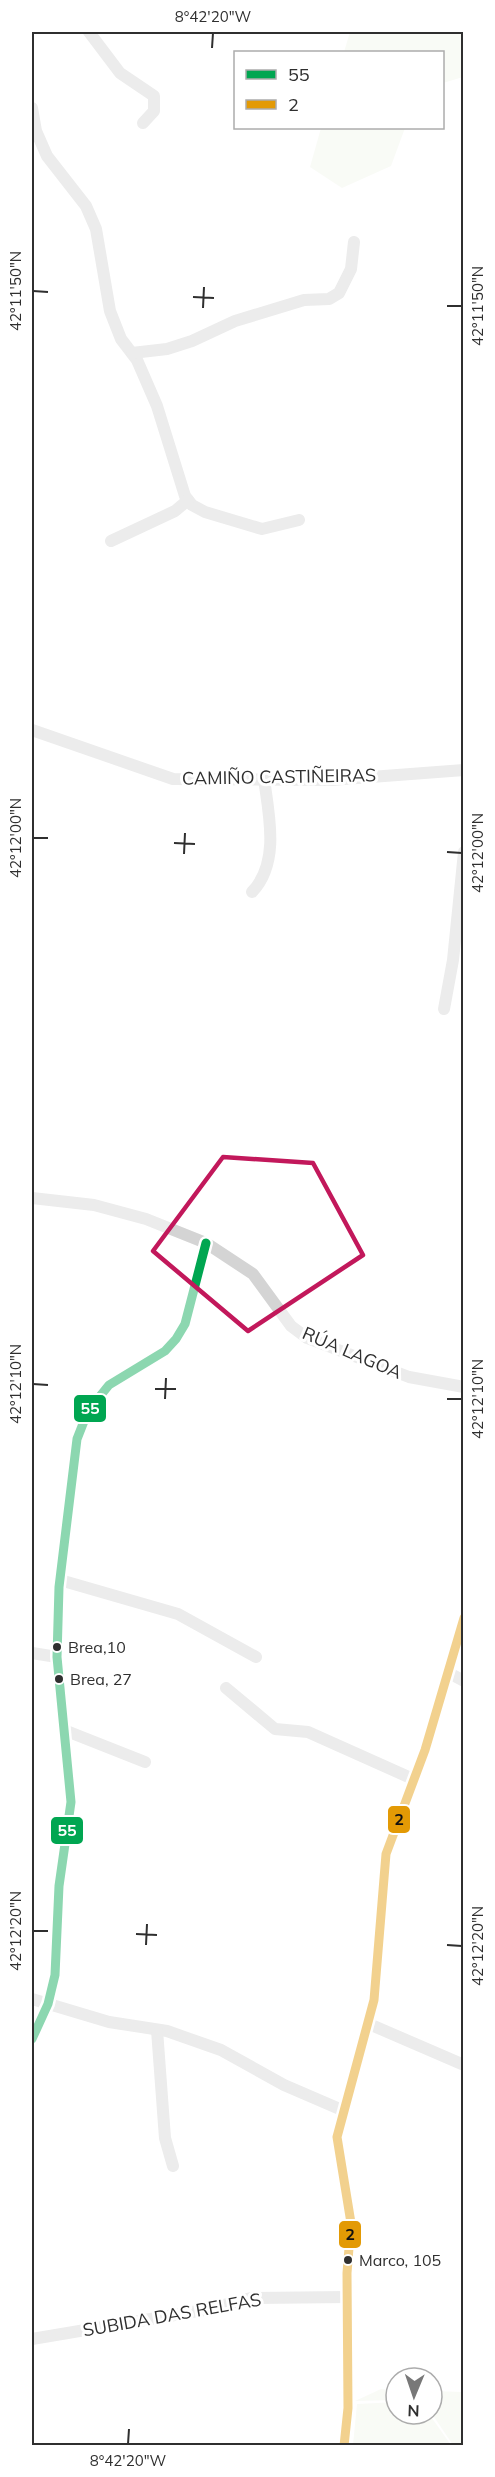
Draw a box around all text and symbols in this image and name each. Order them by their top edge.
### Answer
text: 8°42'20"W [175,7,252,26]
legend [234,51,444,129]
text: 55 [288,63,310,86]
text: 2 [288,93,299,116]
text: 42°11'50"N [6,251,25,331]
text: 42°11'50"N [468,266,487,346]
street label: CAMIÑO CASTIÑEIRAS [182,763,376,790]
text: 42°12'00"N [6,798,25,878]
text: 42°12'00"N [468,813,487,893]
street label: RÚA LAGOA [299,1321,405,1384]
text: 42°12'10"N [6,1344,25,1424]
text: 42°12'10"N [468,1359,487,1439]
line badge: 55 [73,1394,107,1423]
text: 55 [80,1398,100,1418]
place label: Brea,10 [68,1637,126,1657]
marker: Brea,10 [51,1641,63,1653]
place label: Brea, 27 [70,1669,132,1689]
marker: Brea, 27 [53,1673,65,1685]
line badge: 2 [387,1805,411,1834]
text: 2 [394,1809,404,1829]
line badge: 55 [50,1816,84,1845]
text: 55 [57,1820,77,1840]
text: 42°12'20"N [6,1891,25,1971]
text: 42°12'20"N [468,1906,487,1986]
line badge: 2 [338,2220,362,2249]
text: 2 [345,2224,355,2244]
place label: Marco, 105 [359,2250,441,2270]
marker: Marco, 105 [342,2254,354,2266]
street label: SUBIDA DAS RELFAS [81,2287,263,2342]
north arrow [384,2366,444,2426]
text: N [407,2401,420,2421]
text: 8°42'20"W [90,2451,167,2470]

